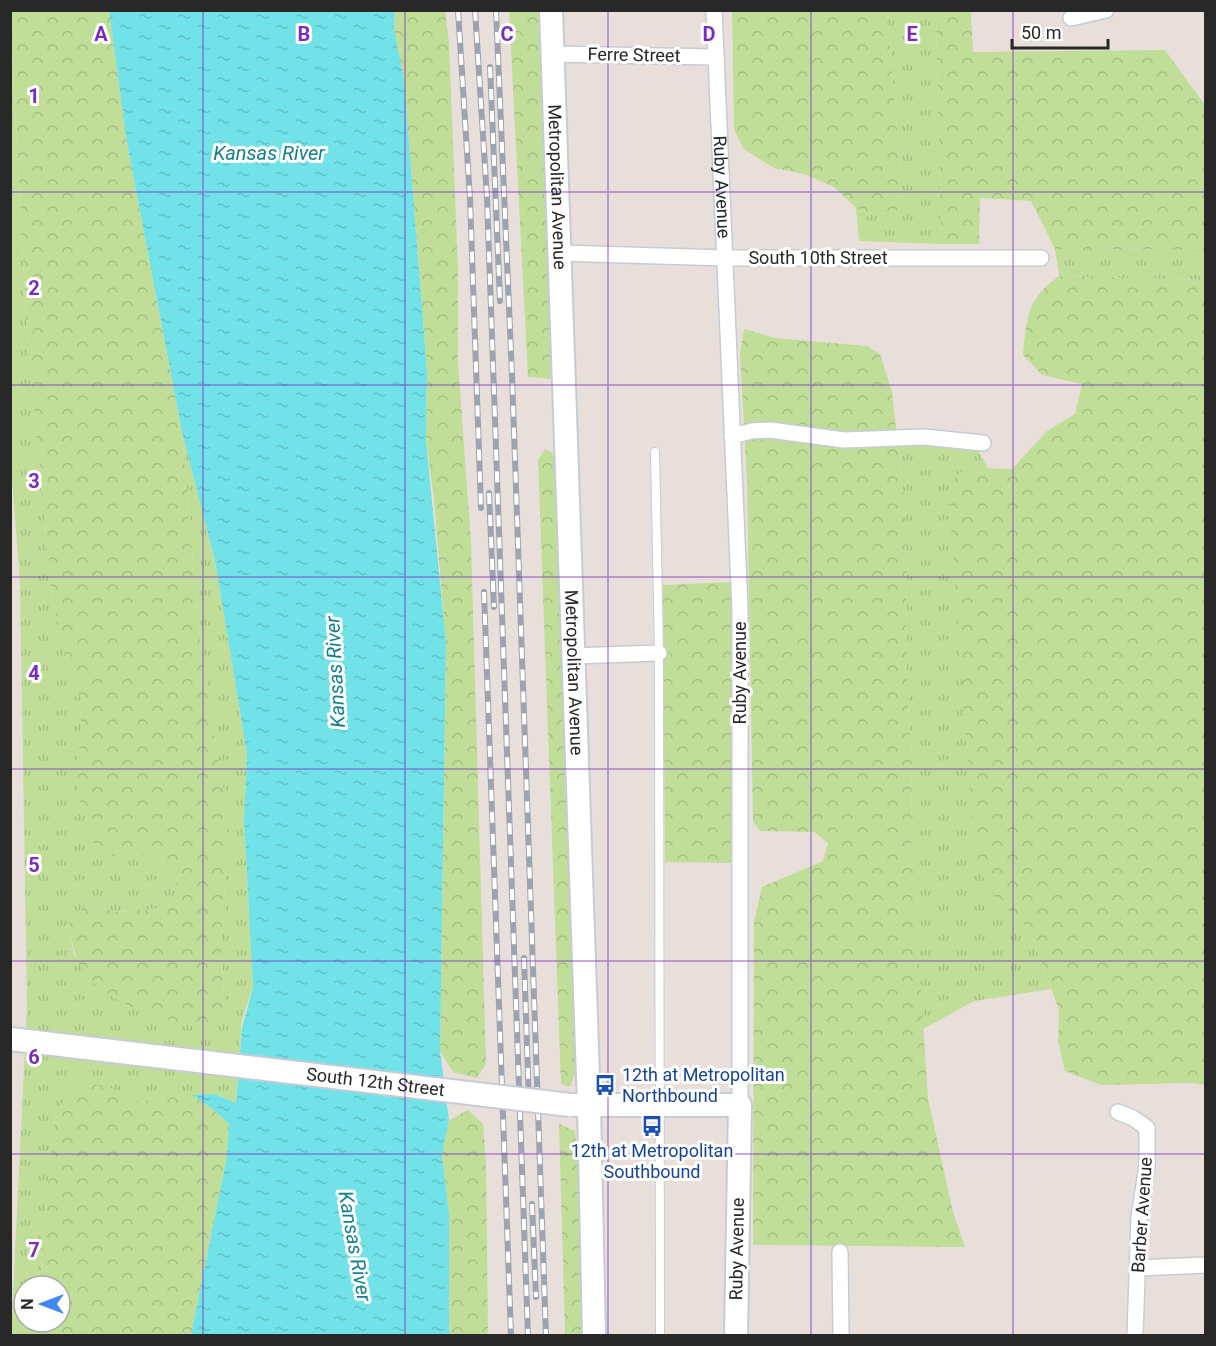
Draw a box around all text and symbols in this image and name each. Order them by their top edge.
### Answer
scale bar [1012,12,1108,50]
text: A [94,22,108,46]
text: B [298,22,310,46]
text: C [500,22,514,46]
text: D [703,22,716,46]
text: E [906,22,918,46]
text: 50 m [1021,22,1061,43]
street label: Ferre Street [587,43,681,66]
text: 1 [28,84,40,108]
street label: Metropolitan Avenue [544,104,571,270]
street label: Ruby Avenue [709,135,735,239]
water label: Kansas River [213,141,326,165]
street label: South 10th Street [748,247,888,268]
text: 2 [28,276,40,300]
text: 3 [28,469,40,493]
street label: Metropolitan Avenue [561,590,588,756]
water label: Kansas River [320,614,350,728]
street label: Ruby Avenue [729,622,750,724]
text: 4 [28,661,40,685]
text: 5 [28,853,40,877]
text: 6 [28,1045,40,1069]
street label: South 12th Street [305,1063,446,1100]
place label: 12th at Metropolitan Northbound [622,1064,785,1106]
bus stop icon: 12th at Metropolitan Northbound [593,1073,617,1097]
bus stop icon: 12th at Metropolitan Southbound [640,1114,664,1138]
place label: 12th at Metropolitan Southbound [571,1140,733,1182]
street label: Barber Avenue [1127,1156,1156,1274]
water label: Kansas River [333,1189,377,1305]
street label: Ruby Avenue [725,1197,748,1301]
text: 7 [28,1238,40,1262]
north arrow [12,1274,72,1334]
text: N [18,1298,37,1310]

